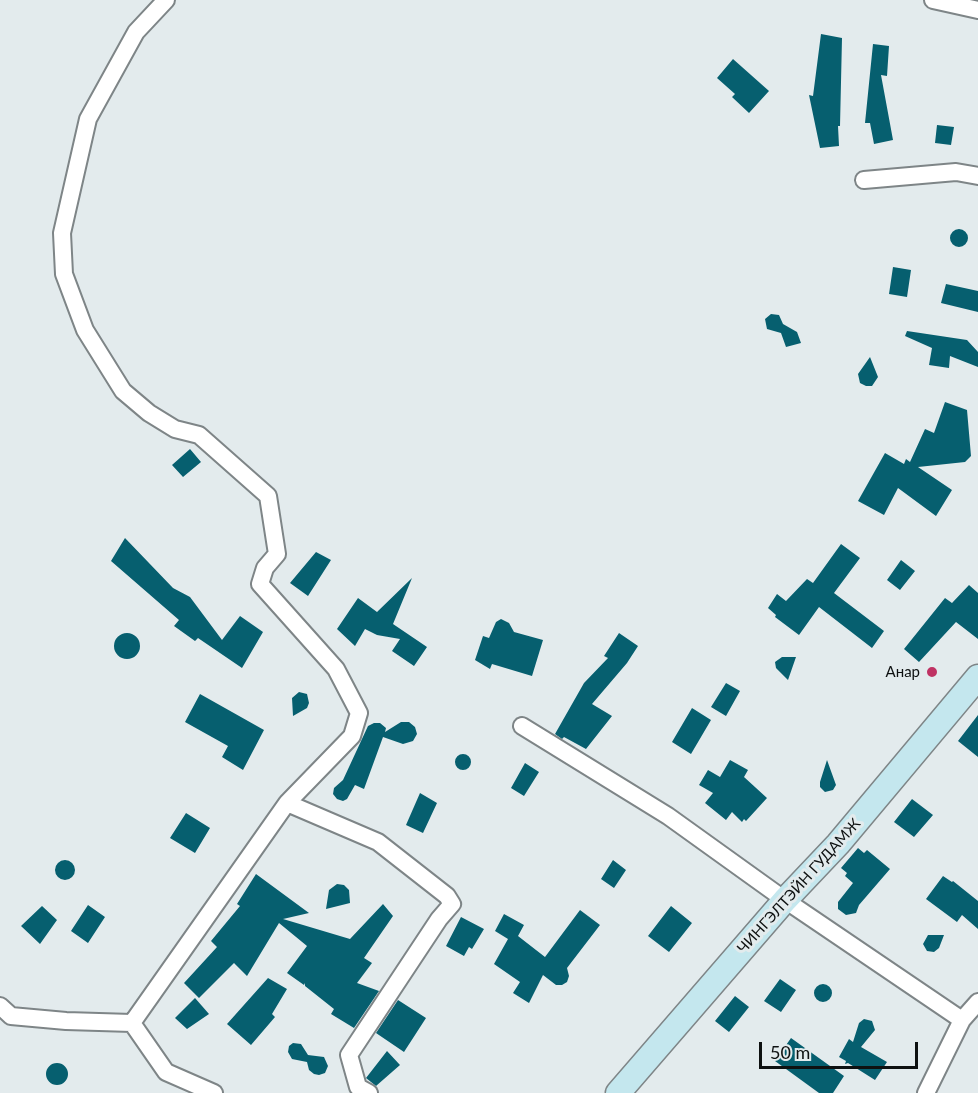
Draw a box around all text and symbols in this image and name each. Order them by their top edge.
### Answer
place label: Анар [886,663,920,681]
marker: Анар [925,665,939,679]
street label: ЧИНГЭЛТЭЙН ГУДАМЖ [734,815,864,957]
scale bar [762,1030,921,1068]
text: 50 m [770,1041,810,1063]

